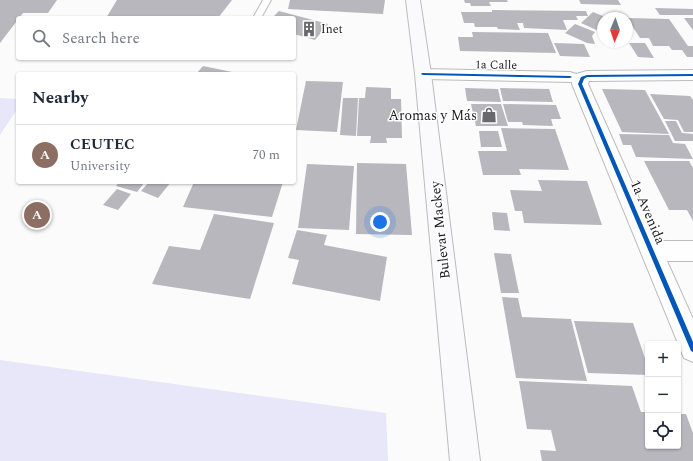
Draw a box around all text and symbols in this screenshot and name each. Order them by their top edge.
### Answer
north arrow [597,12,633,48]
search box [16,16,296,60]
building icon: Inet [300,20,318,38]
place label: Inet [321,20,343,39]
icon: search [30,27,52,49]
text: Search here [62,27,140,50]
street label: 1a Calle [475,55,517,75]
text: Nearby [32,85,88,111]
place label: Aromas y Más [388,105,477,126]
shop icon: Aromas y Más [480,106,498,124]
text: CEUTEC [70,133,135,156]
text: A [40,145,50,165]
text: 70 m [253,145,280,165]
text: University [70,156,130,176]
street label: 1a Avenida [625,177,671,247]
street label: Bulevar Mackey [424,179,456,280]
pin: A [24,200,50,230]
your location [370,212,390,232]
map controls [645,341,681,449]
button: + [645,341,681,377]
button: − [645,377,681,413]
button: locate [645,413,681,449]

